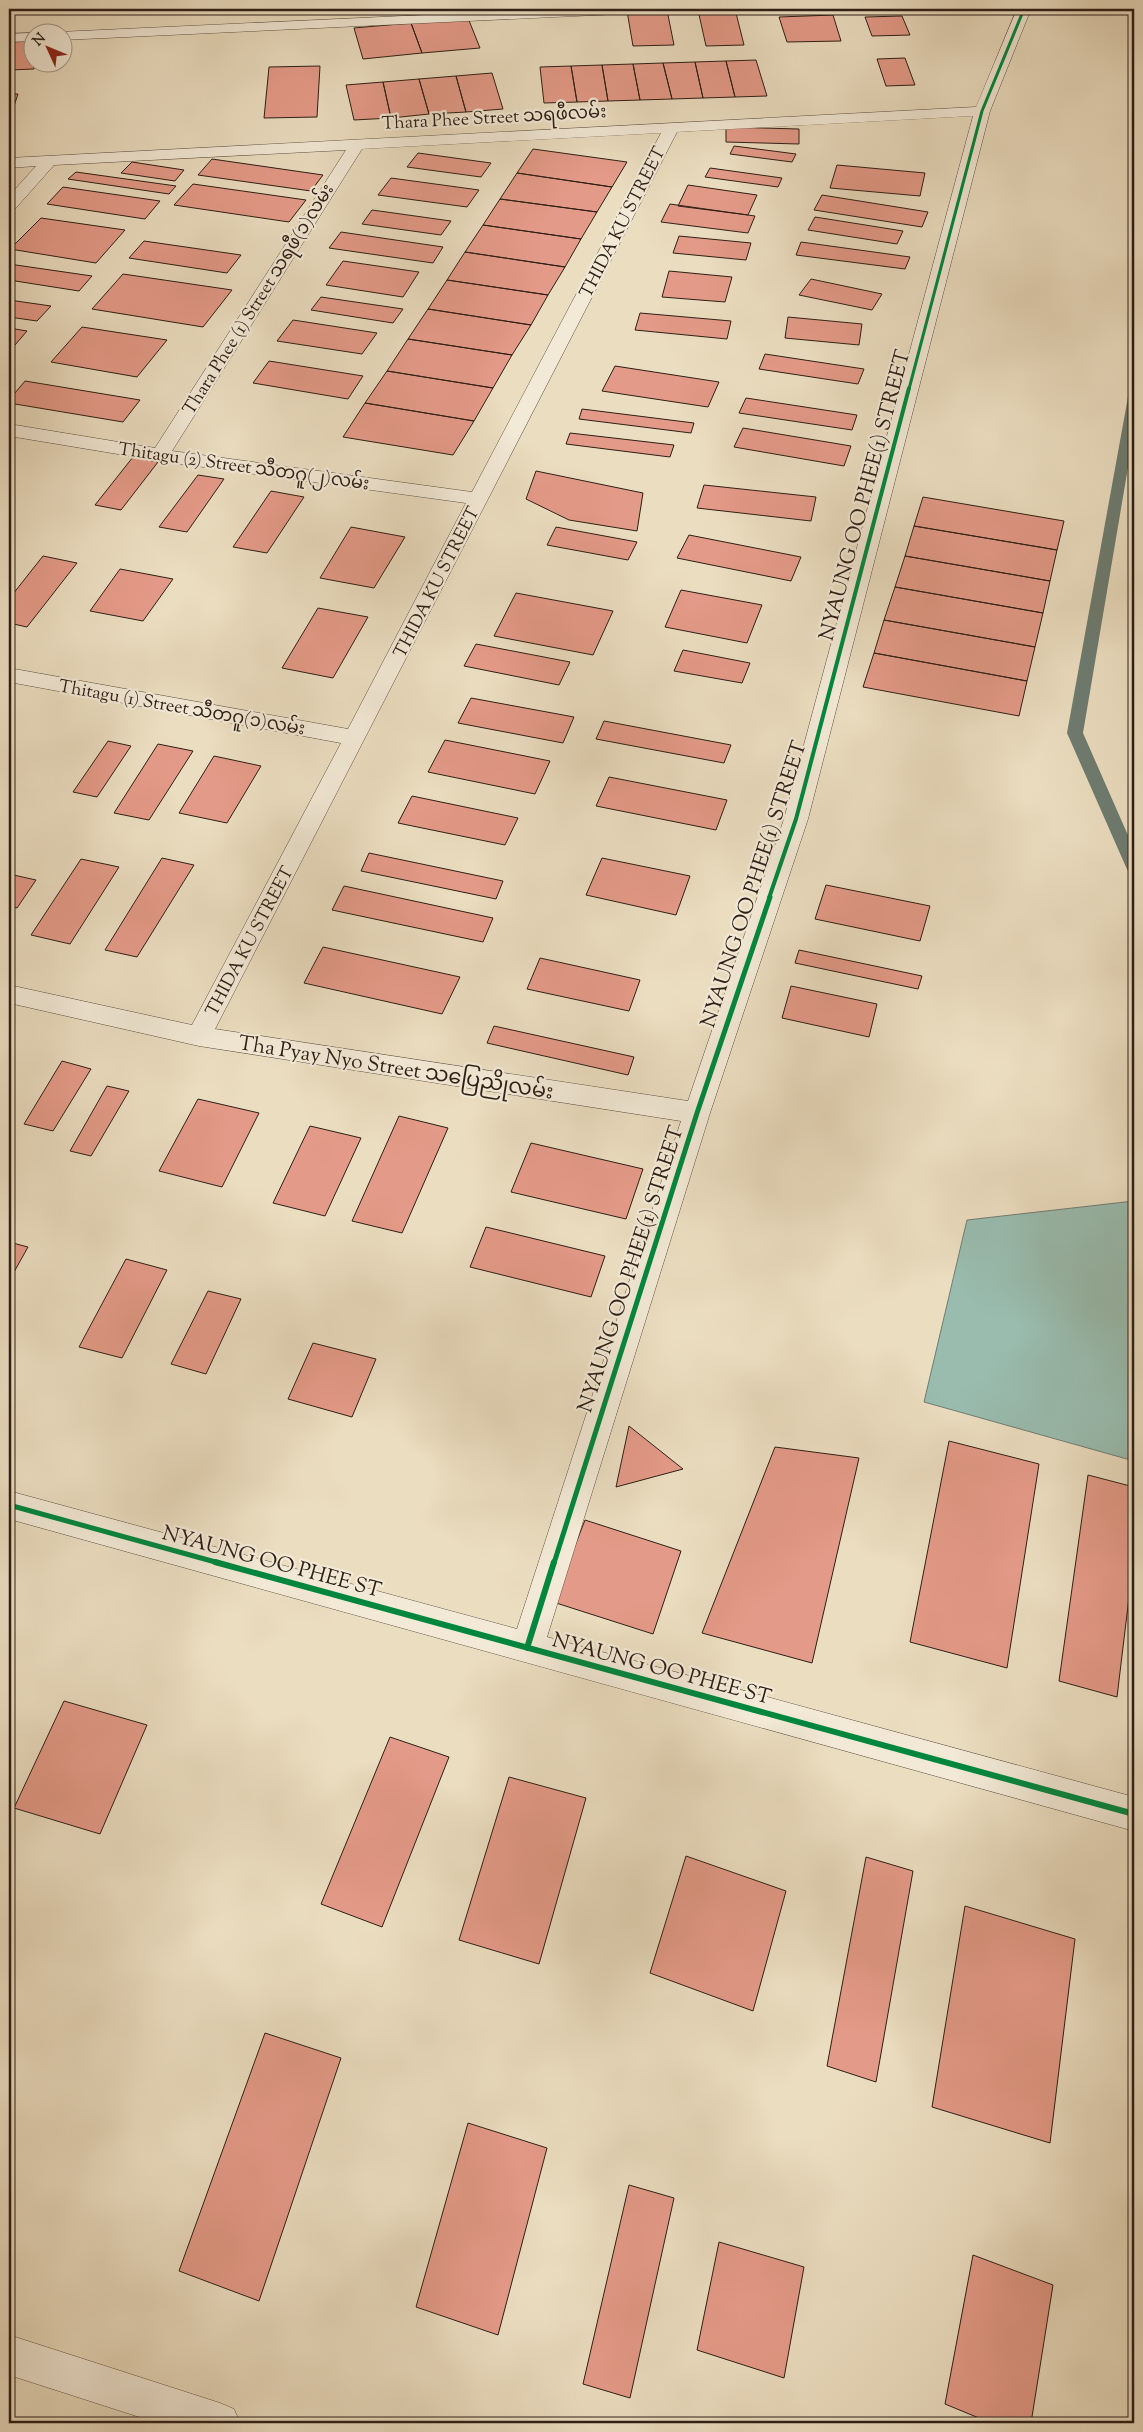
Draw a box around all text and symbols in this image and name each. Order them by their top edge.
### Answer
north arrow [22,22,72,72]
text: N [29,29,51,51]
street label: Thara Phee Street သရဖီလမ်း [381,97,607,138]
street label: THIDA KU STREET [574,143,673,303]
street label: Thara Phee (1) Street သရဖီ(၁)လမ်း [175,178,342,421]
street label: NYAUNG OO PHEE(1) STREET [813,347,919,644]
street label: Thitagu (2) Street သီတဂူ(၂)လမ်း [117,435,371,498]
street label: THIDA KU STREET [388,503,487,663]
street label: Thitagu (1) Street သီတဂူ(၁)လမ်း [56,672,307,743]
street label: NYAUNG OO PHEE(1) STREET [694,737,816,1032]
street label: THIDA KU STREET [200,862,301,1022]
street label: Tha Pyay Nyo Street သပြေညိုလမ်း [236,1026,556,1109]
street label: NYAUNG OO PHEE(1) STREET [571,1122,693,1417]
street label: NYAUNG OO PHEE ST [158,1519,385,1607]
street label: NYAUNG OO PHEE ST [548,1626,775,1714]

